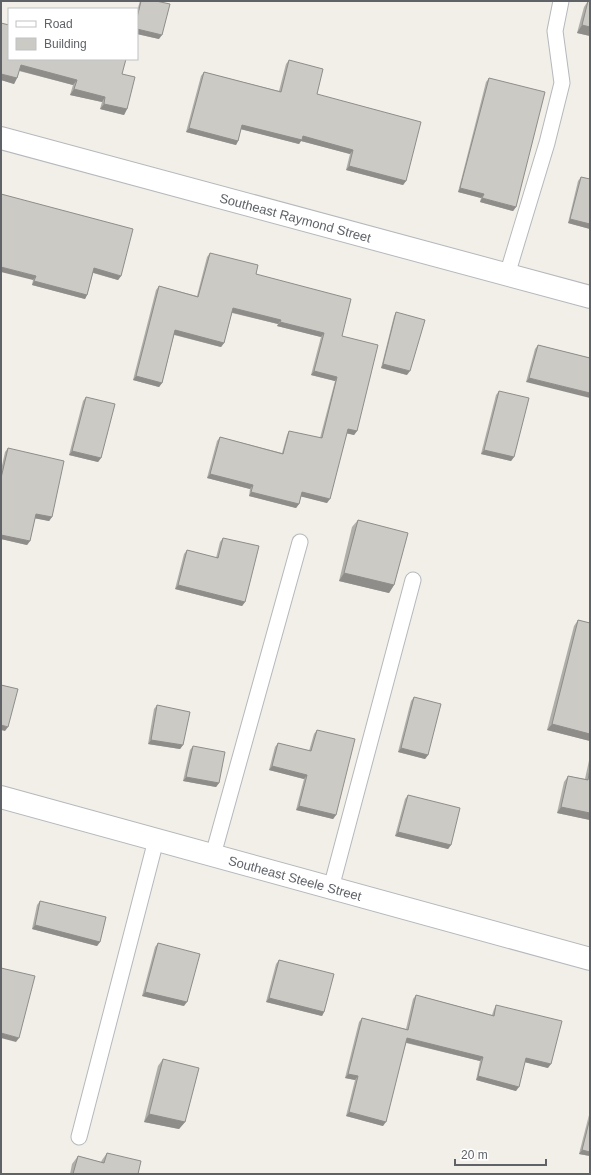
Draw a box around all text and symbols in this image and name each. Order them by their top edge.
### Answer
legend [8,8,138,60]
text: Road [44,17,73,31]
text: Building [44,37,87,51]
street label: Southeast Raymond Street [218,190,373,246]
street label: Southeast Steele Street [227,853,364,904]
scale bar [455,1141,546,1167]
text: 20 m [461,1148,488,1162]

